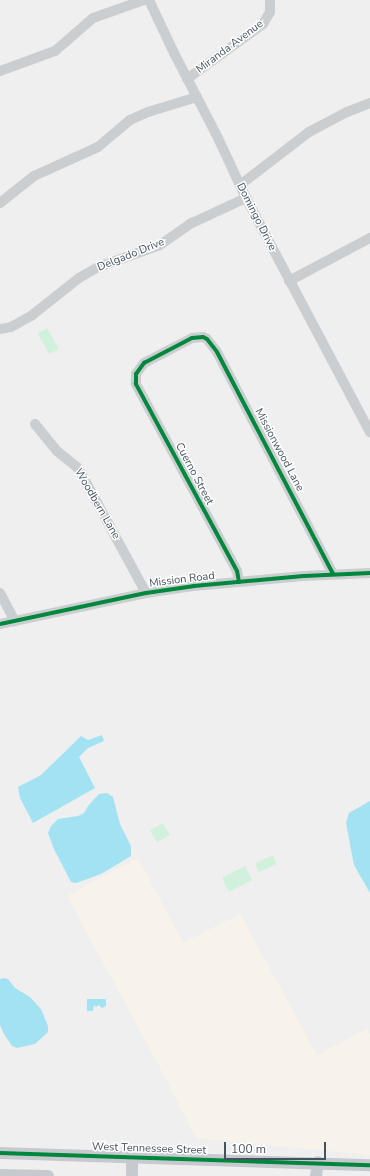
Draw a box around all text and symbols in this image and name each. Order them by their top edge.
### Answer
street label: Miranda Avenue [194,18,266,76]
street label: Domingo Drive [233,181,279,253]
street label: Delgado Drive [96,236,166,274]
street label: Missionwood Lane [252,406,306,494]
street label: Cuerno Street [172,441,216,507]
street label: Woodbern Lane [71,466,123,542]
street label: Mission Road [149,569,215,591]
scale bar [226,1134,328,1160]
street label: West Tennessee Street [92,1140,206,1158]
text: 100 m [231,1141,266,1157]

